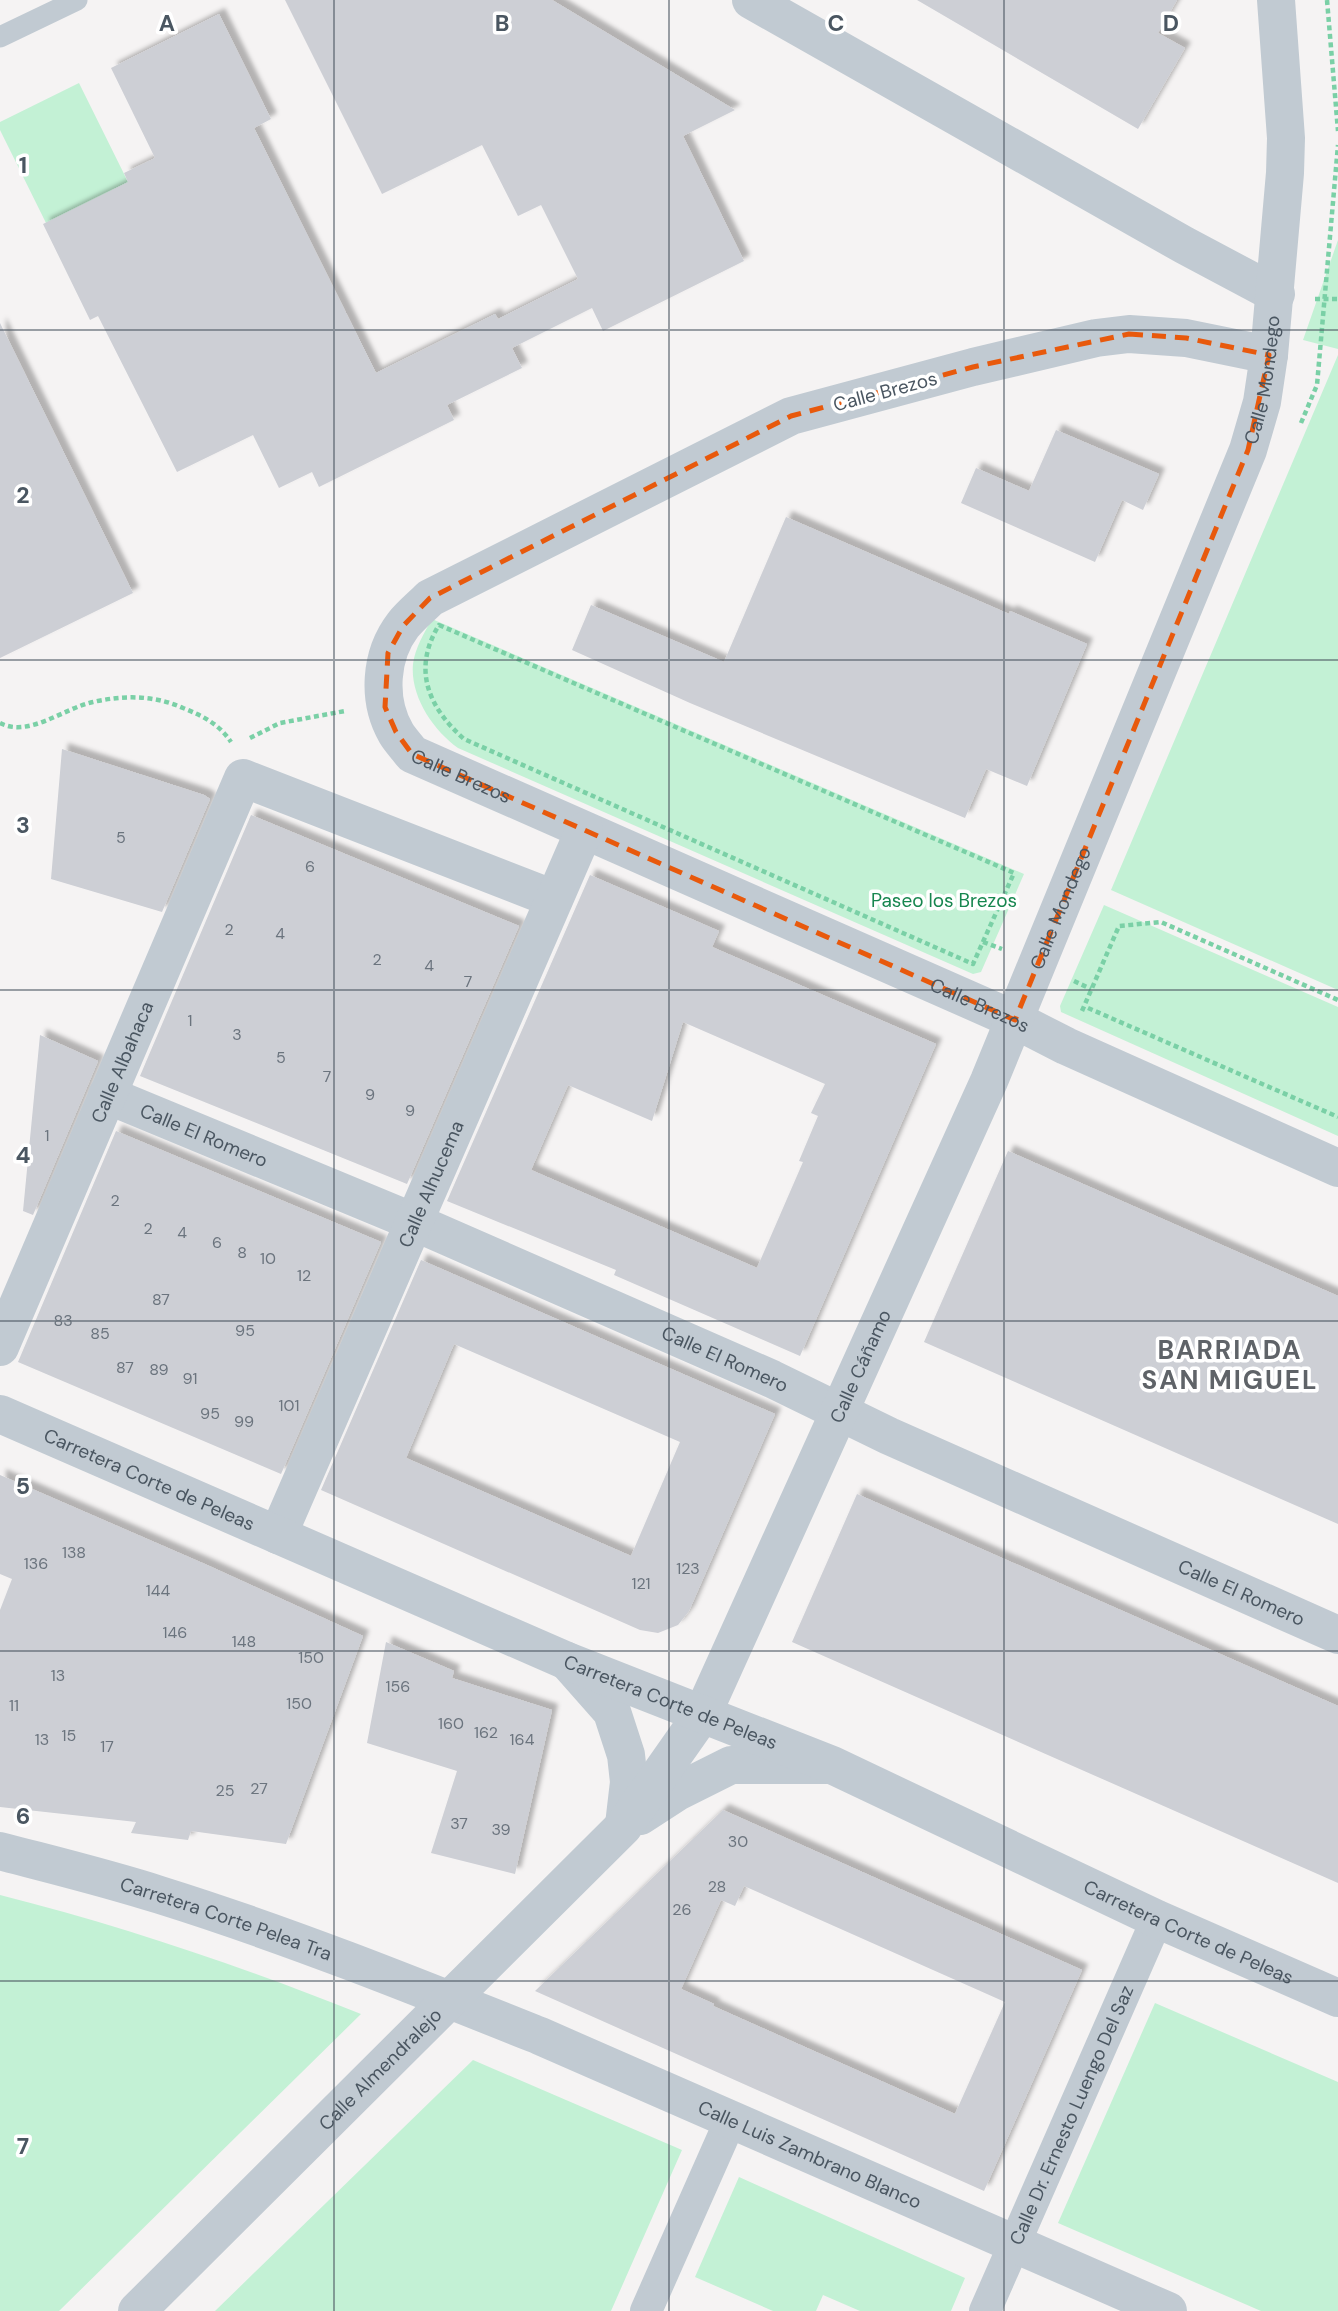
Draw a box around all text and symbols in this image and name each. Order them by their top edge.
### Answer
text: A [159,8,175,38]
text: B [495,8,509,38]
text: C [828,8,844,38]
text: D [1163,8,1179,38]
text: 1 [19,150,27,180]
street label: Calle Mondego [1238,314,1285,447]
street label: Calle Brezos [830,366,940,417]
text: 2 [16,480,30,510]
street label: Calle Brezos [407,743,515,809]
text: 3 [16,810,30,840]
house number: 5 [116,827,126,848]
street label: Calle Mondego [1024,843,1097,973]
house number: 6 [305,856,315,877]
park label: Paseo los Brezos [871,888,1017,913]
house number: 2 [224,919,234,940]
house number: 4 [275,923,285,944]
house number: 2 [372,949,382,970]
house number: 4 [424,955,434,976]
house number: 7 [464,971,472,992]
street label: Calle Brezos [926,972,1034,1038]
street label: Calle Albahaca [85,997,159,1127]
house number: 1 [188,1010,193,1031]
house number: 3 [232,1024,242,1045]
house number: 5 [276,1047,286,1068]
house number: 7 [323,1066,331,1087]
house number: 9 [365,1084,375,1105]
street label: Calle El Romero [136,1098,271,1173]
house number: 9 [405,1100,415,1121]
street label: Calle Alhucema [393,1117,470,1251]
house number: 1 [45,1125,50,1146]
text: 4 [16,1140,31,1170]
house number: 2 [110,1190,120,1211]
house number: 2 [143,1218,153,1239]
house number: 4 [177,1222,187,1243]
house number: 6 [212,1232,222,1253]
house number: 8 [237,1242,247,1263]
house number: 10 [260,1248,276,1269]
house number: 12 [297,1265,311,1286]
house number: 87 [152,1289,170,1310]
street label: Calle Cáñamo [824,1306,897,1427]
house number: 83 [53,1310,73,1331]
house number: 95 [235,1320,255,1341]
street label: Calle El Romero [658,1320,792,1398]
house number: 85 [90,1323,110,1344]
district label: BARRIADA SAN MIGUEL [1141,1333,1319,1397]
house number: 87 [116,1357,134,1378]
house number: 89 [149,1359,169,1380]
house number: 91 [183,1368,197,1389]
house number: 101 [279,1395,299,1416]
house number: 95 [200,1403,220,1424]
house number: 99 [234,1411,254,1432]
street label: Carretera Corte de Peleas [40,1423,259,1536]
text: 5 [16,1471,30,1501]
house number: 138 [62,1542,86,1563]
house number: 136 [24,1553,48,1574]
street label: Calle El Romero [1174,1554,1309,1632]
house number: 123 [676,1558,700,1579]
house number: 121 [631,1573,651,1594]
house number: 144 [146,1580,170,1601]
house number: 146 [163,1622,187,1643]
house number: 148 [232,1631,256,1652]
house number: 150 [298,1647,324,1668]
street label: Carretera Corte de Peleas [560,1649,781,1755]
house number: 13 [51,1665,65,1686]
house number: 156 [386,1676,410,1697]
house number: 150 [286,1693,312,1714]
house number: 11 [9,1695,19,1716]
house number: 160 [438,1713,464,1734]
house number: 162 [474,1722,498,1743]
house number: 15 [62,1725,76,1746]
house number: 13 [35,1729,49,1750]
house number: 164 [510,1729,535,1750]
house number: 17 [100,1736,114,1757]
house number: 27 [250,1778,268,1799]
house number: 25 [216,1780,234,1801]
text: 6 [16,1801,30,1831]
house number: 37 [450,1813,468,1834]
house number: 39 [491,1819,511,1840]
house number: 30 [728,1831,748,1852]
street label: Carretera Corte Pelea Tra [117,1872,335,1966]
street label: Carretera Corte de Peleas [1080,1874,1297,1990]
house number: 28 [708,1876,726,1897]
house number: 26 [672,1899,692,1920]
street label: Calle Dr. Ernesto Luengo Del Saz [1004,1982,1139,2249]
street label: Calle Almendralejo [313,2003,447,2136]
street label: Calle Luis Zambrano Blanco [694,2095,925,2215]
text: 7 [17,2131,29,2161]

